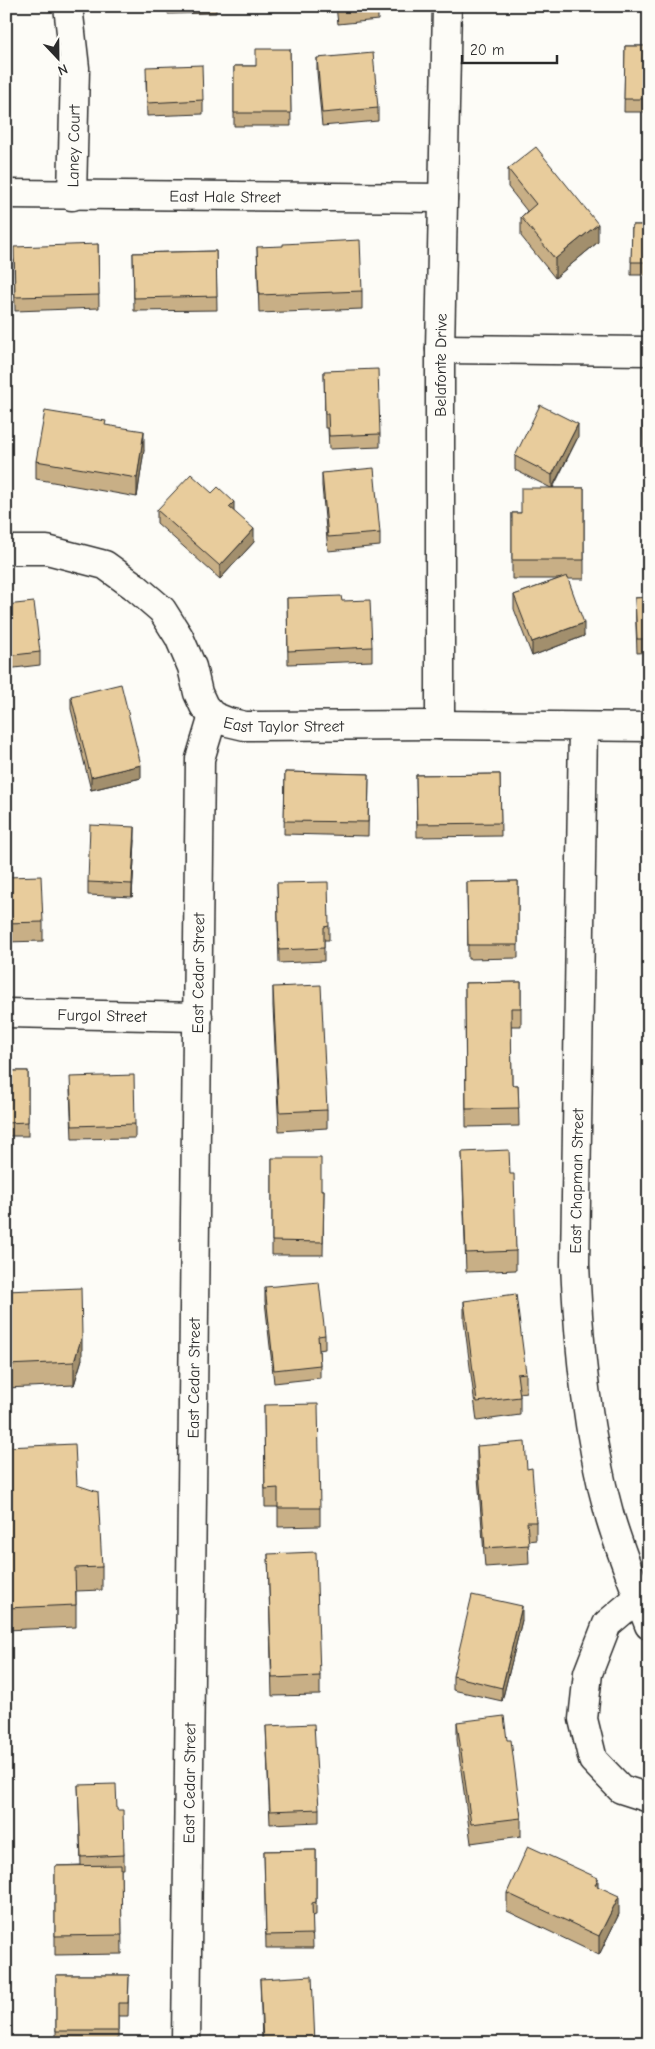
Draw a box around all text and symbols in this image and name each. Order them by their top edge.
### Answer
north arrow [32,32,82,82]
scale bar [462,32,558,64]
text: 20 m [470,41,504,59]
text: N [55,60,70,79]
street label: Laney Court [64,104,84,188]
street label: East Hale Street [169,187,281,207]
street label: Belafonte Drive [432,313,451,417]
street label: East Taylor Street [222,713,345,736]
street label: East Cedar Street [189,912,208,1034]
street label: Furgol Street [57,1006,147,1026]
street label: East Chapman Street [567,1108,587,1254]
street label: East Cedar Street [185,1317,204,1439]
street label: East Cedar Street [180,1722,199,1844]

